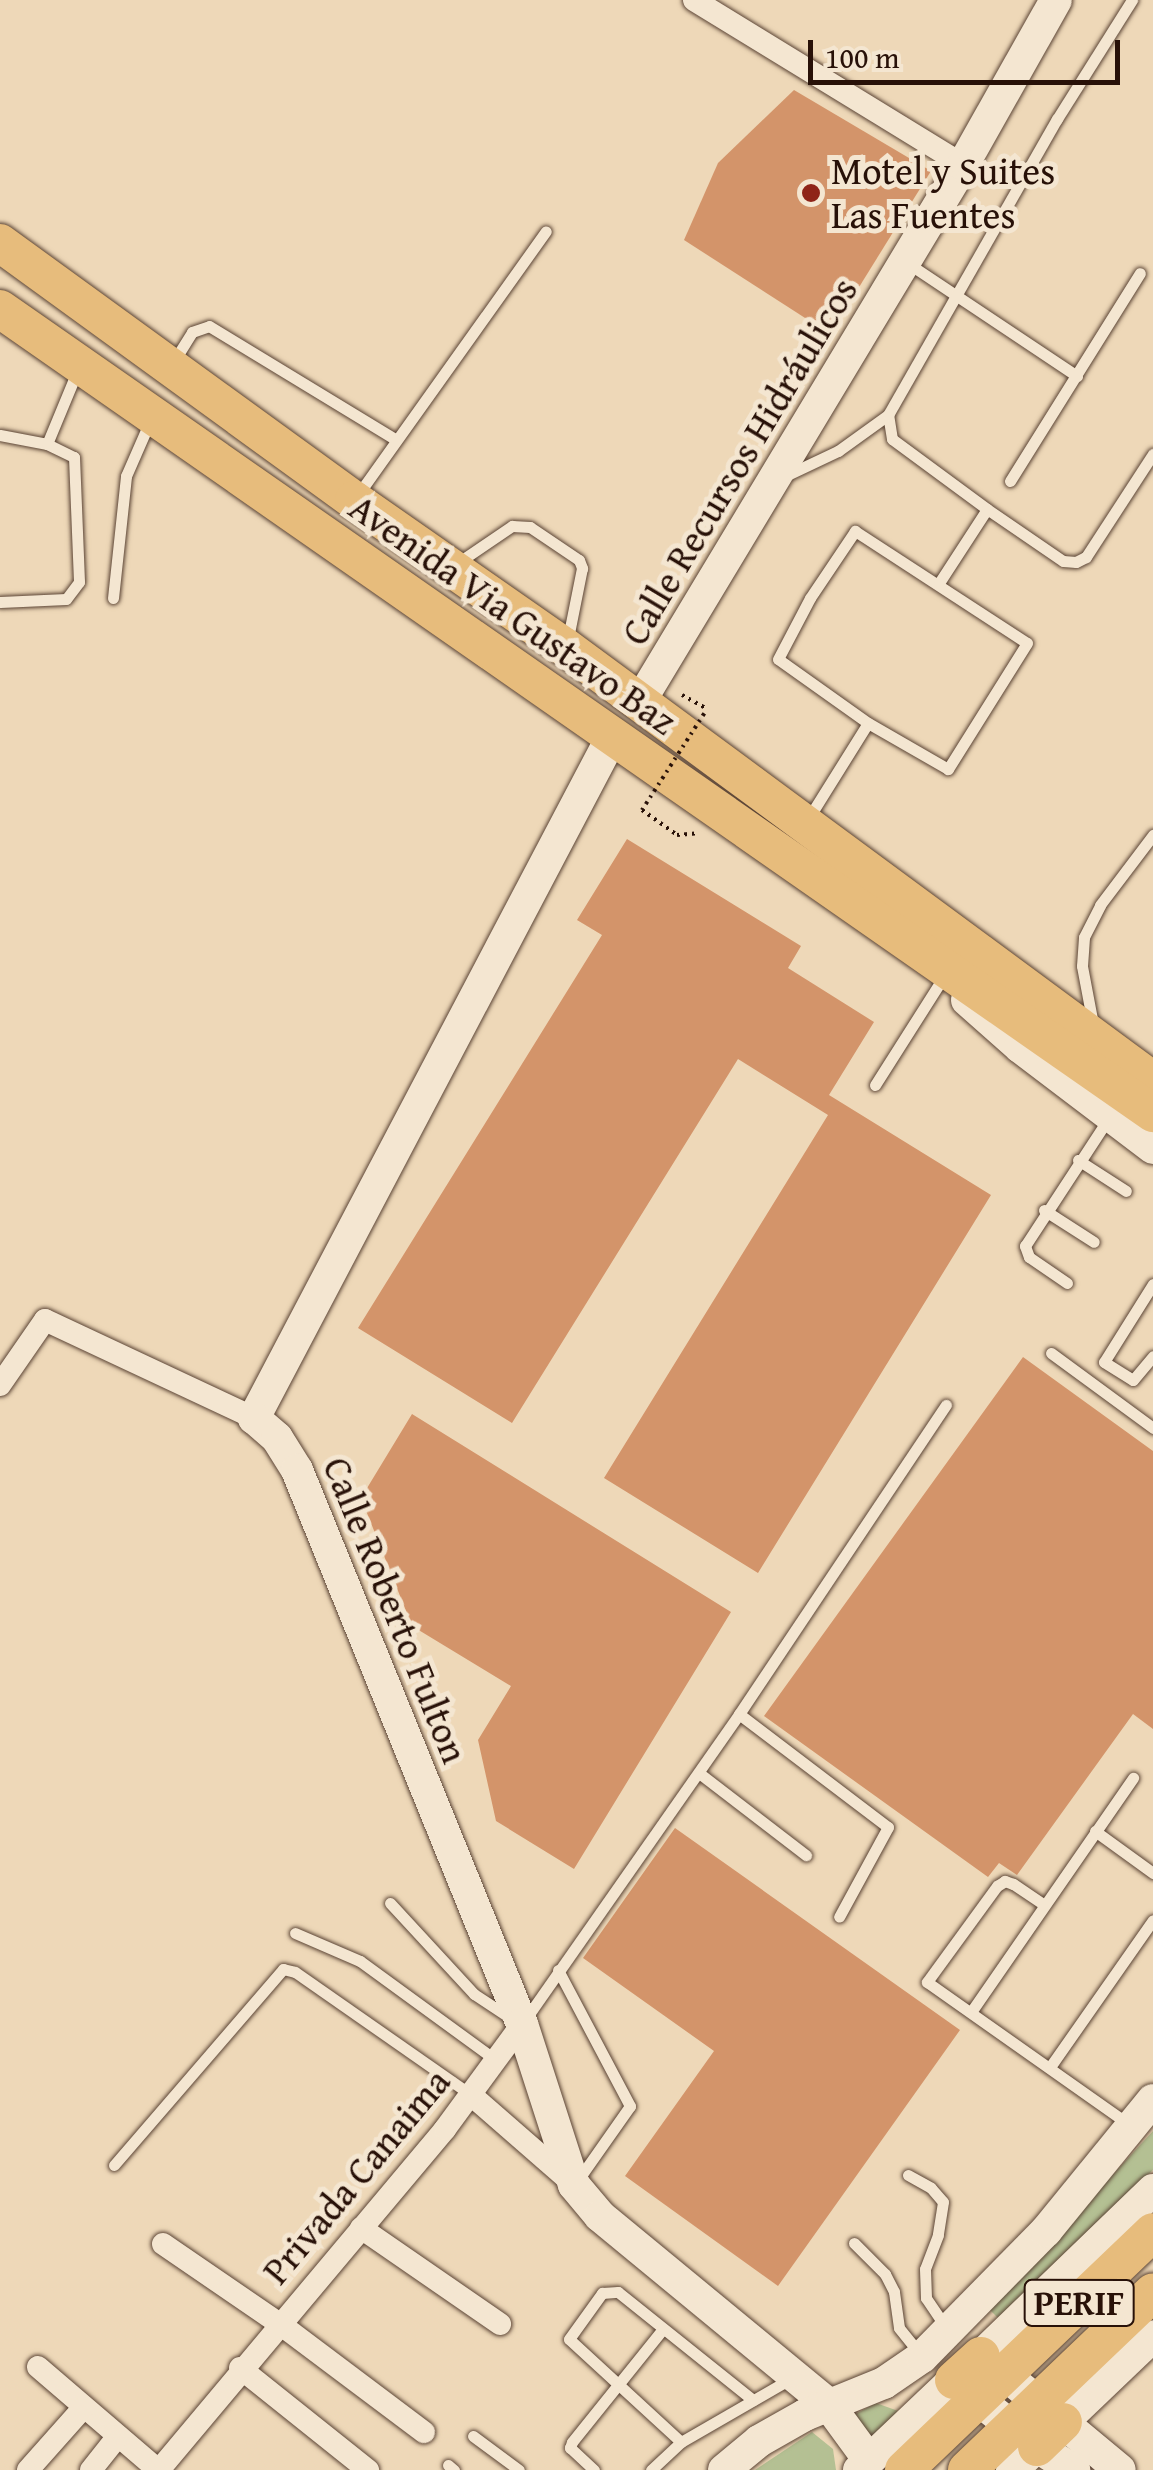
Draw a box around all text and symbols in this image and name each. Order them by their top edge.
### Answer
scale bar [813,20,1126,82]
text: 100 m [825,35,899,79]
place label: Motel y Suites Las Fuentes [831,148,1055,238]
marker: Motel y Suites Las Fuentes [800,182,822,204]
street label: Calle Recursos Hidráulicos [611,269,867,653]
street label: Avenida Via Gustavo Baz [341,484,685,744]
street label: Calle Roberto Fulton [314,1450,478,1770]
street label: Privada Canaima [253,2059,459,2293]
road number: PERIF [1022,2273,1136,2333]

